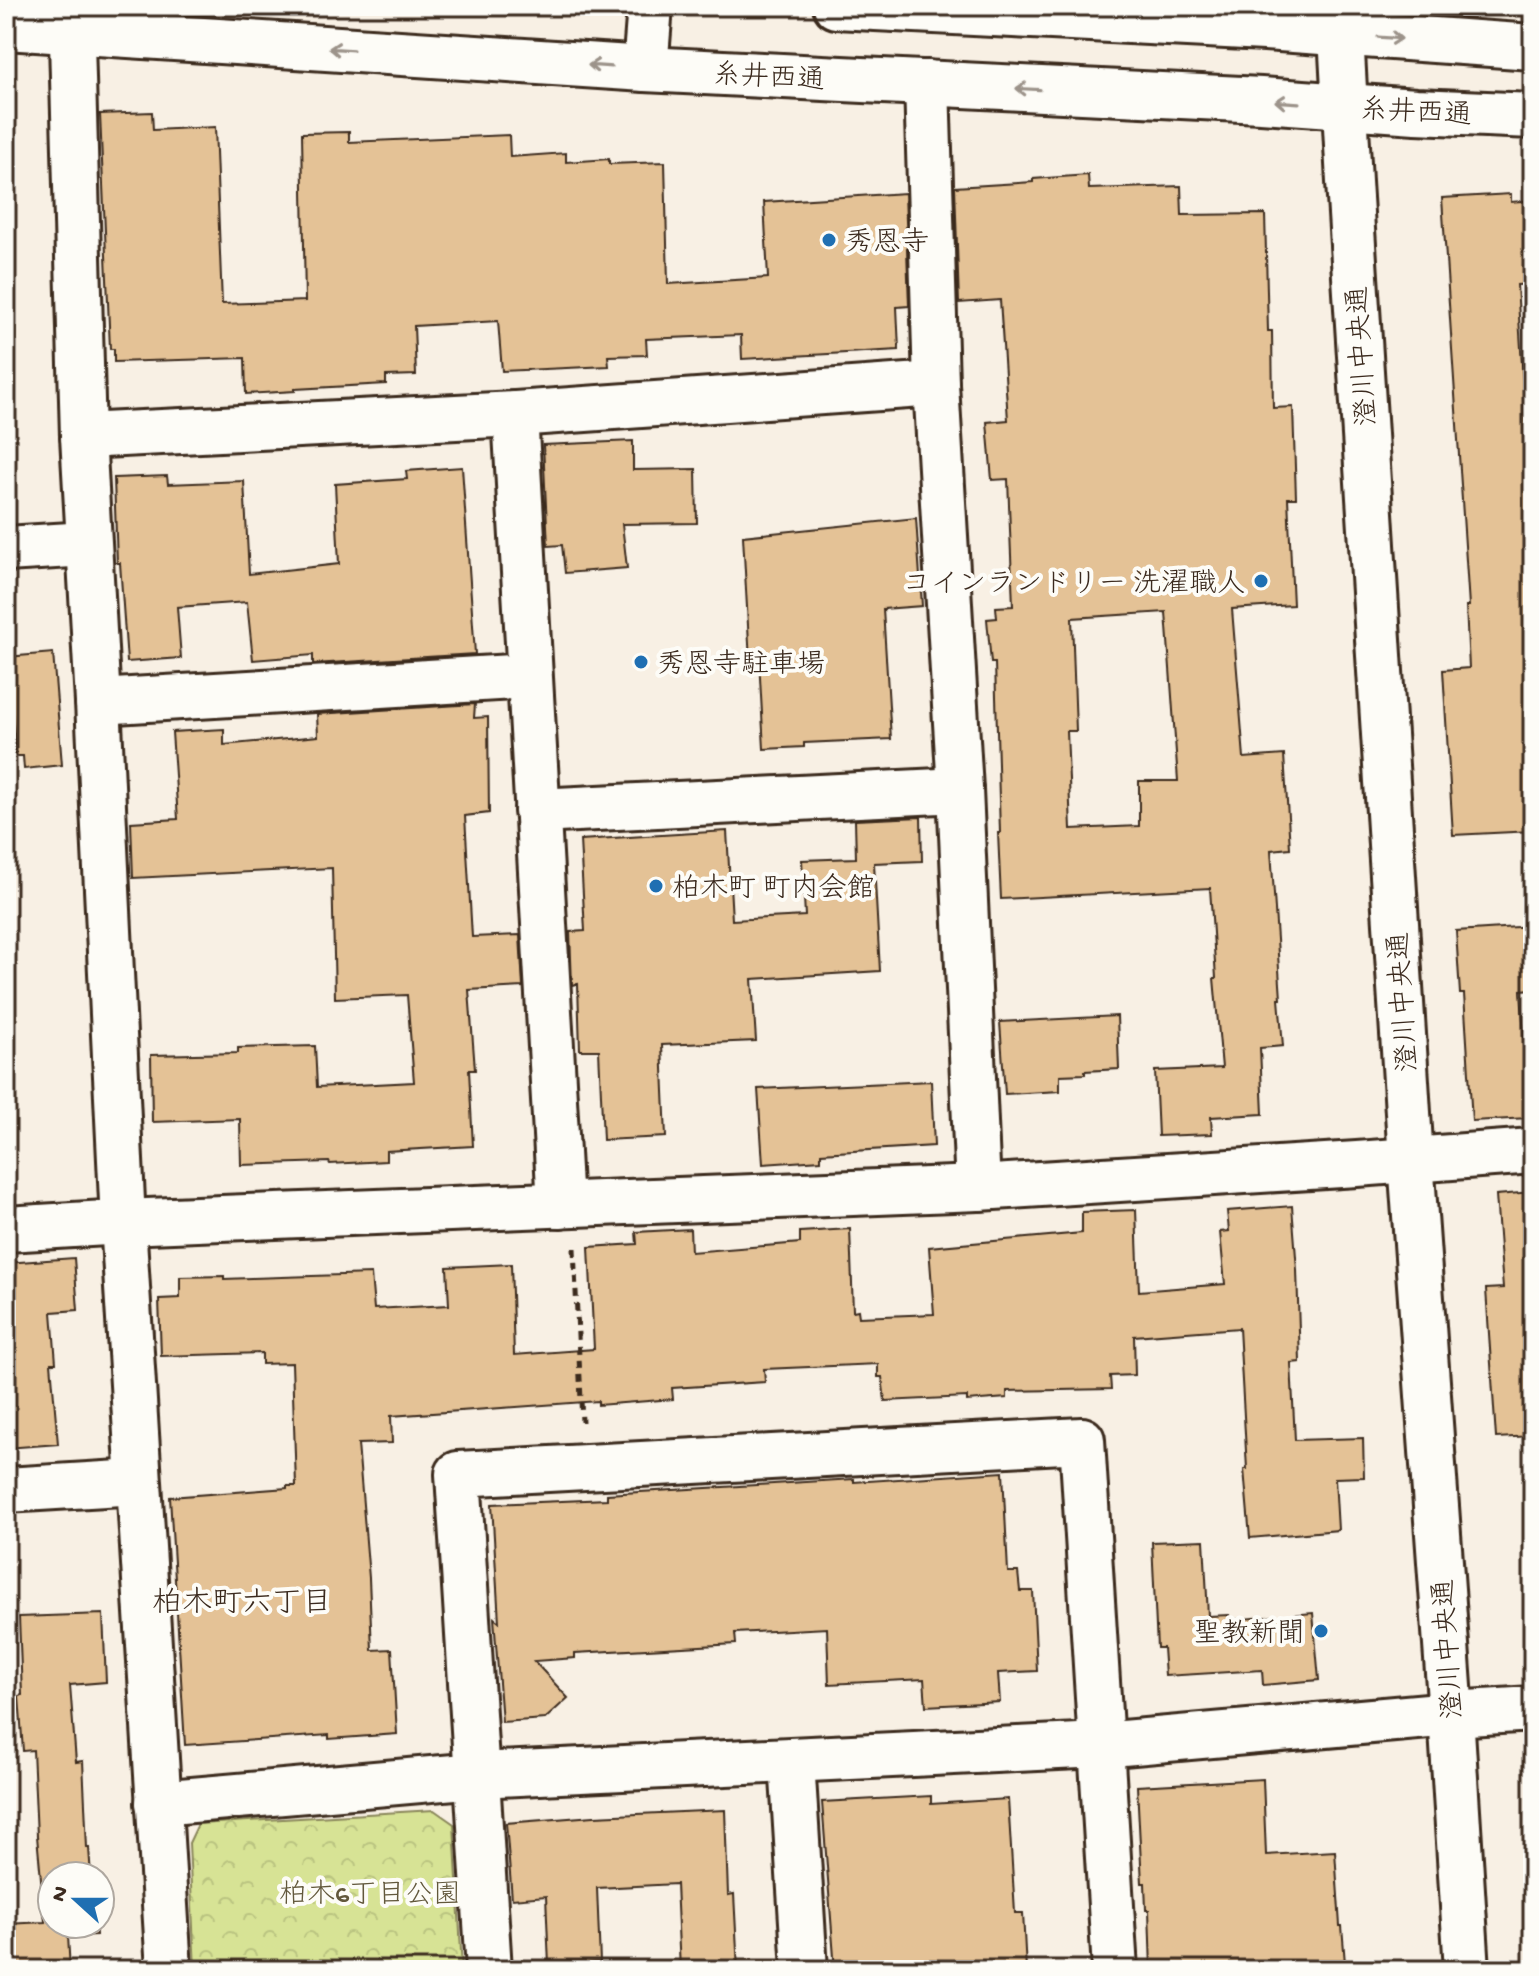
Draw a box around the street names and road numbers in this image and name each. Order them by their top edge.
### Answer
street label: 糸井西通 [712,59,826,99]
street label: 糸井西通 [1359,94,1473,134]
street label: 澄川中央通 [1342,285,1386,427]
street label: 澄川中央通 [1383,931,1427,1073]
street label: 澄川中央通 [1428,1578,1472,1720]

